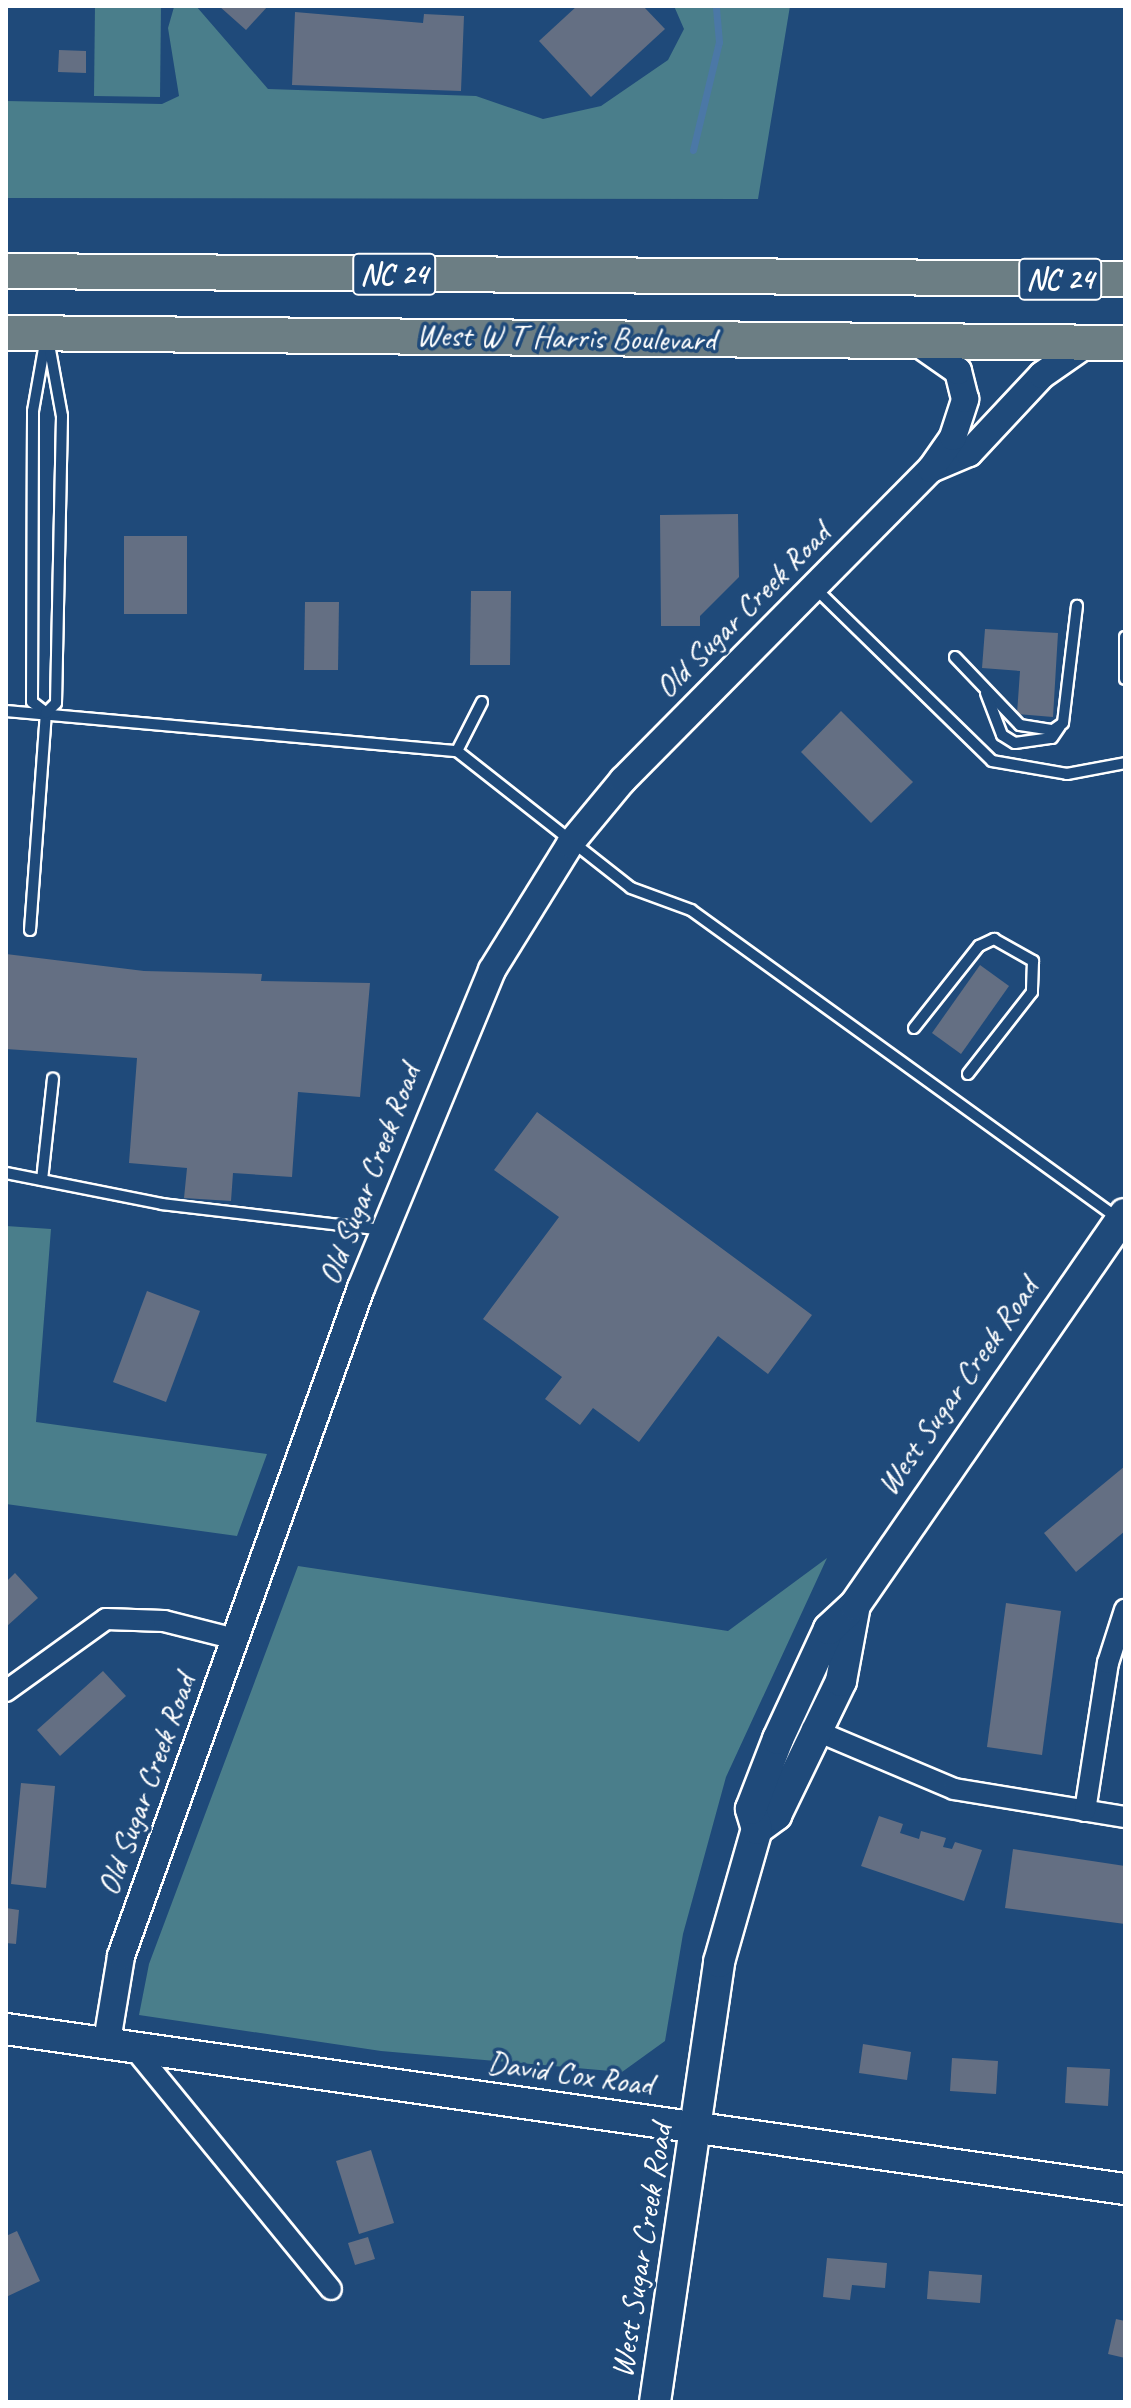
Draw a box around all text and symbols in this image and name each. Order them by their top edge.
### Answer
road number: NC 24 [352,248,436,300]
road number: NC 24 [1018,253,1102,305]
street label: West W T Harris Boulevard [416,316,716,360]
street label: Old Sugar Creek Road [647,515,839,707]
street label: Old Sugar Creek Road [310,1059,430,1291]
street label: West Sugar Creek Road [870,1272,1046,1502]
street label: Old Sugar Creek Road [89,1669,205,1901]
street label: David Cox Road [484,2043,656,2105]
street label: West Sugar Creek Road [603,2123,681,2379]

